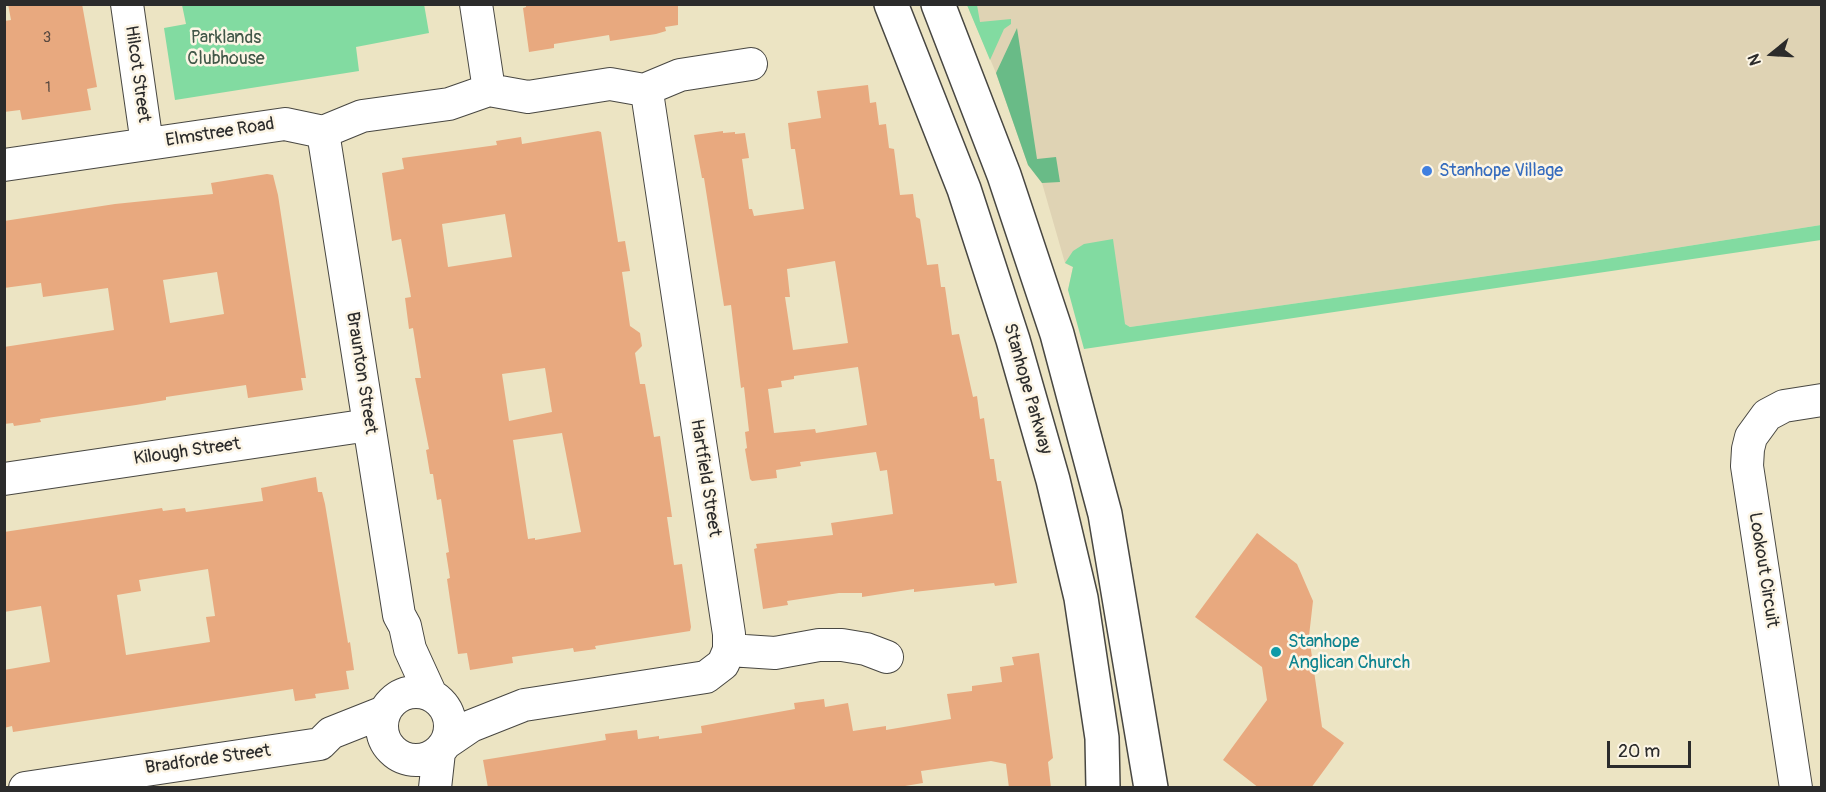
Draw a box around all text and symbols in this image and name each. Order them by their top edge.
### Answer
street label: Hilcot Street [120,24,154,124]
north arrow [1742,24,1802,84]
park label: Parklands Clubhouse [187,27,265,70]
house number: 3 [43,29,51,47]
text: N [1744,51,1766,68]
house number: 1 [45,79,51,97]
street label: Elmstree Road [164,114,276,152]
place label: Stanhope Village [1439,160,1563,182]
marker: Stanhope Village [1420,164,1434,178]
street label: Braunton Street [341,310,381,436]
street label: Stanhope Parkway [998,321,1056,457]
street label: Hartfield Street [685,418,725,538]
street label: Kilough Street [132,434,242,470]
street label: Lookout Circuit [1743,511,1783,629]
place label: Stanhope Anglican Church [1288,631,1410,674]
marker: Stanhope Anglican Church [1269,645,1283,659]
scale bar [1610,729,1694,767]
text: 20 m [1618,740,1660,763]
street label: Bradforde Street [144,741,272,779]

